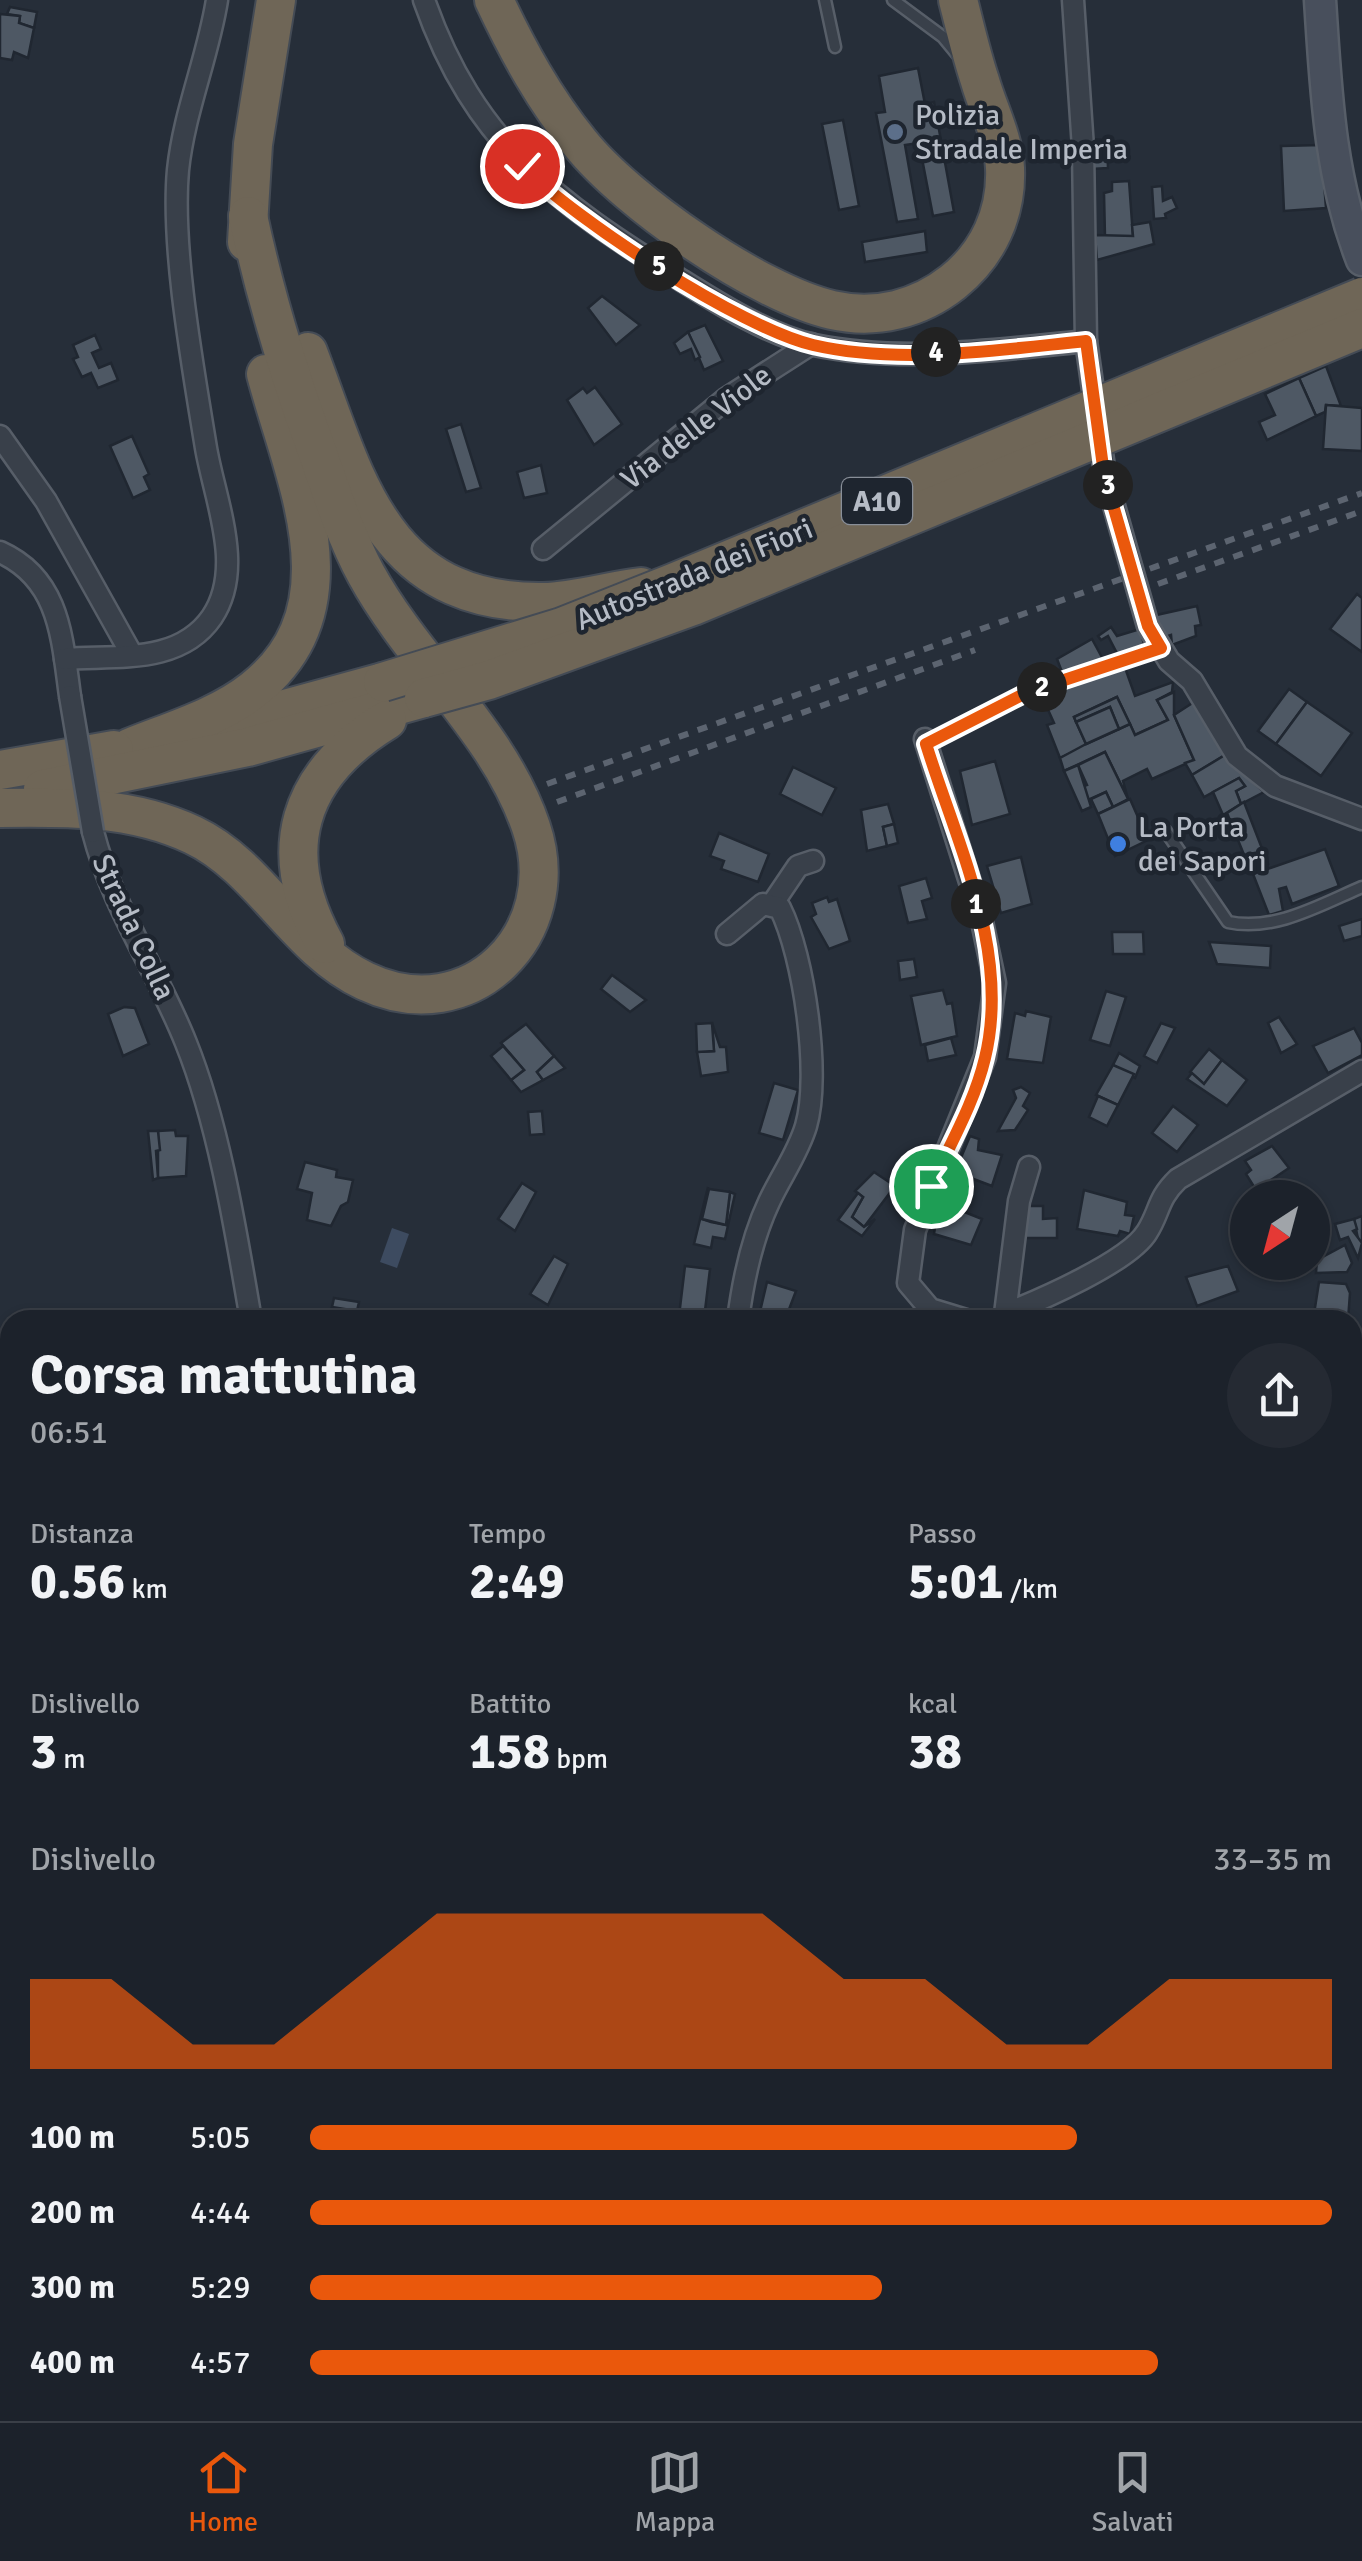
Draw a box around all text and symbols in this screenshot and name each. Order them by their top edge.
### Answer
place label: Polizia Stradale Imperia [915,97,1128,168]
marker: Polizia Stradale Imperia [884,121,906,143]
pin [480,124,565,209]
icon: check [495,139,550,194]
pin: 5 [634,241,684,291]
text: 5 [651,249,667,283]
pin: 4 [911,327,961,377]
text: 4 [928,335,944,369]
street label: Via delle Viole [614,357,779,498]
pin: 3 [1083,460,1133,510]
text: 3 [1100,468,1116,502]
road number: A10 [842,478,912,524]
street label: Autostrada dei Fiori [570,510,818,639]
pin: 2 [1017,662,1067,712]
text: 2 [1034,670,1050,704]
place label: La Porta dei Sapori [1138,809,1267,880]
marker: La Porta dei Sapori [1107,833,1129,855]
street label: Strada Colla [84,848,183,1006]
pin: 1 [951,879,1001,929]
text: 1 [968,887,984,921]
pin [889,1144,974,1229]
icon: arrive [904,1159,959,1214]
north arrow [1230,1180,1330,1280]
map controls [1230,1180,1330,1280]
text: Corsa mattutina [30,1341,417,1409]
button: share [1227,1343,1332,1448]
text: 06:51 [30,1413,108,1452]
text: Distanza [30,1517,134,1551]
text: Tempo [469,1517,546,1551]
text: Passo [908,1517,977,1551]
text: 0.56 [30,1551,125,1613]
text: 2:49 [469,1551,565,1613]
text: 5:01 [908,1551,1004,1613]
text: km [125,1572,168,1606]
text: /km [1004,1572,1058,1606]
text: Dislivello [30,1687,140,1721]
text: Battito [469,1687,551,1721]
text: kcal [908,1687,957,1721]
text: 3 [30,1721,57,1783]
text: 158 [469,1721,550,1783]
text: 38 [908,1721,962,1783]
text: m [57,1742,86,1776]
text: bpm [550,1742,608,1776]
text: Dislivello [30,1840,156,1879]
text: 33–35 m [1213,1840,1332,1879]
text: 100 m [30,2118,115,2157]
text: 5:05 [190,2118,250,2157]
text: 200 m [30,2193,115,2232]
text: 4:44 [190,2193,250,2232]
text: 300 m [30,2268,115,2307]
text: 5:29 [190,2268,250,2307]
text: 400 m [30,2343,115,2382]
text: 4:57 [190,2343,250,2382]
tab: Home [188,2445,258,2539]
tab: Mappa [635,2445,715,2539]
tab: Salvati [1092,2445,1174,2539]

